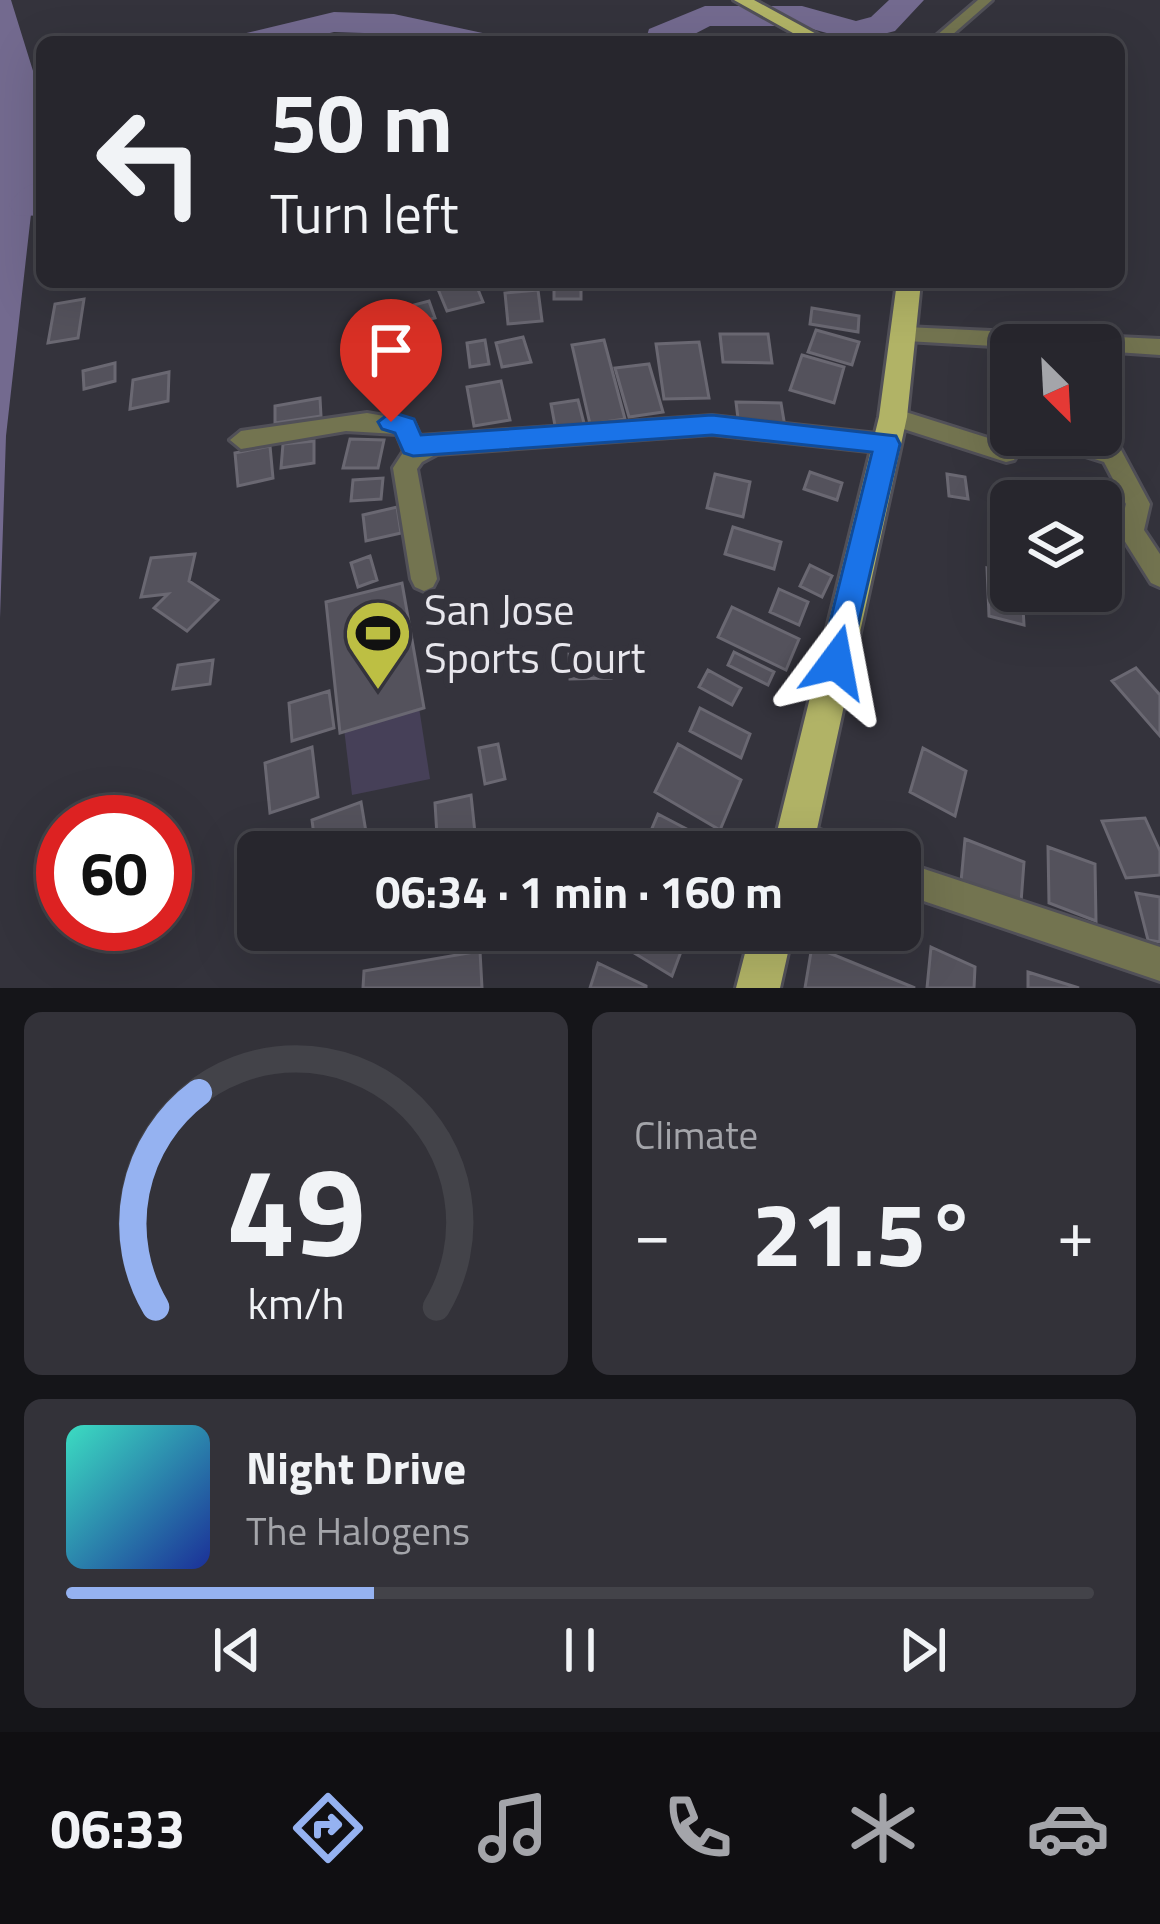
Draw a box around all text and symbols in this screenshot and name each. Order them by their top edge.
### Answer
text: 50 m [270,57,453,185]
icon: left [72,84,228,240]
text: Turn left [270,172,459,254]
pin [340,299,442,422]
icon: arrive [358,317,424,383]
north arrow [990,324,1122,456]
map controls [990,324,1122,612]
button: layers [990,480,1122,612]
place label: San Jose Sports Court [424,577,646,689]
sports icon: San Jose Sports Court [343,598,413,692]
position arrow [773,599,899,725]
speed limit sign: 60 [36,795,192,951]
text: 06:34 · 1 min · 160 m [375,857,783,925]
text: Climate [634,1105,758,1164]
text: 49 [226,1115,366,1304]
text: 21.5° [752,1164,976,1301]
text: − [634,1182,671,1283]
text: + [1057,1182,1094,1283]
text: km/h [247,1269,345,1335]
text: Night Drive [246,1433,466,1501]
text: The Halogens [246,1501,470,1560]
icon: previous [204,1617,270,1683]
icon: pause [547,1617,613,1683]
icon: next [890,1617,956,1683]
icon: directions [286,1786,370,1870]
icon: music [471,1786,555,1870]
icon: phone [656,1786,740,1870]
icon: climate [841,1786,925,1870]
icon: car [1026,1786,1110,1870]
text: 06:33 [50,1787,185,1869]

